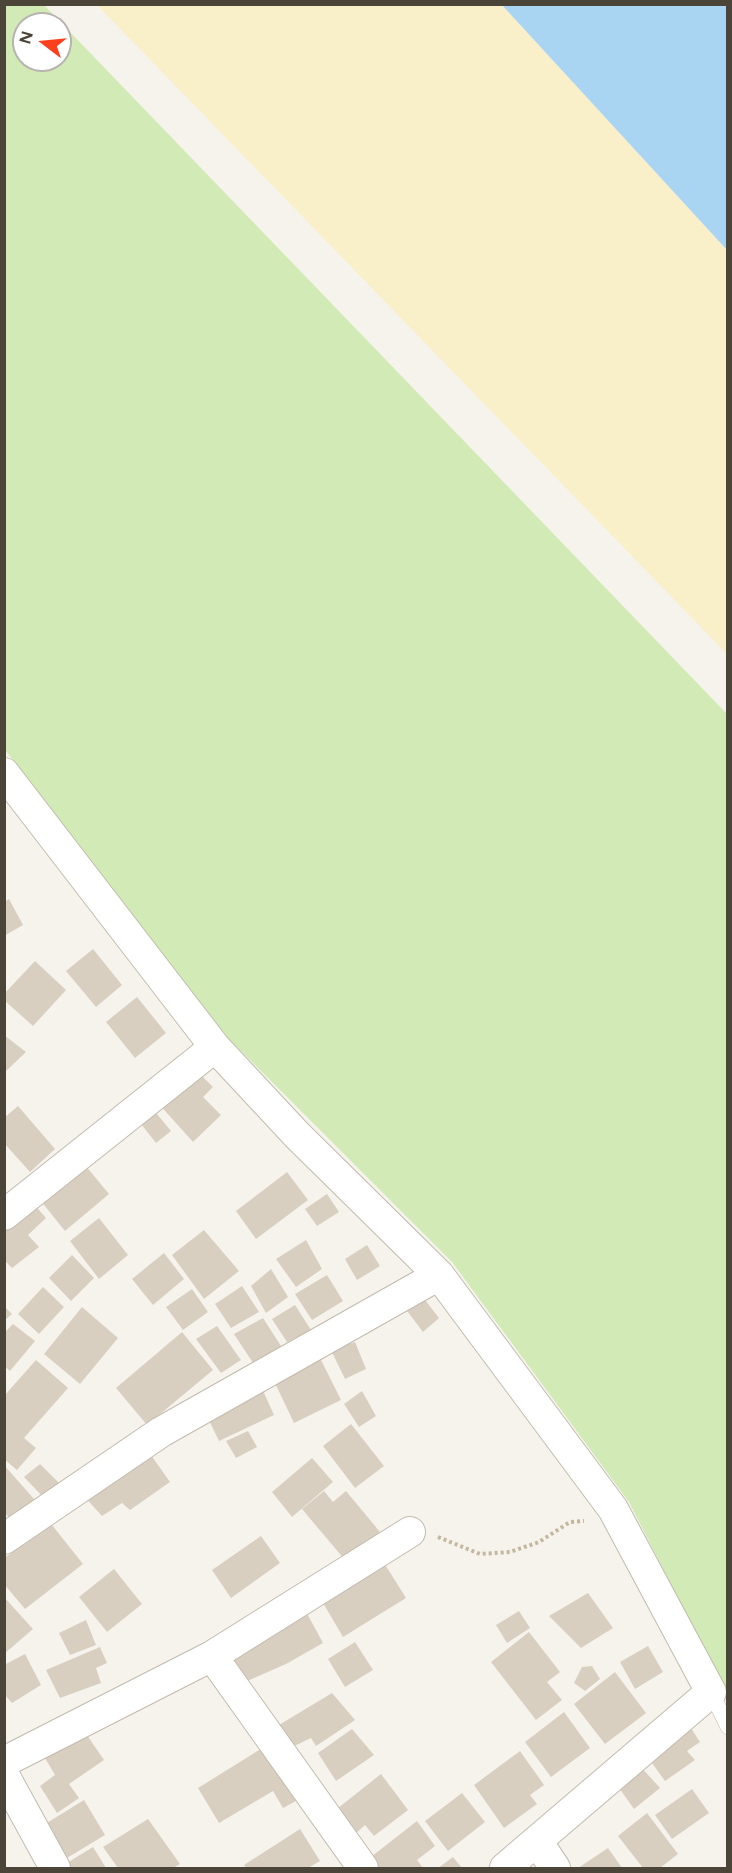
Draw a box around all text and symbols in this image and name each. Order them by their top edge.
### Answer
north arrow [12,12,72,72]
text: N [15,29,37,46]

